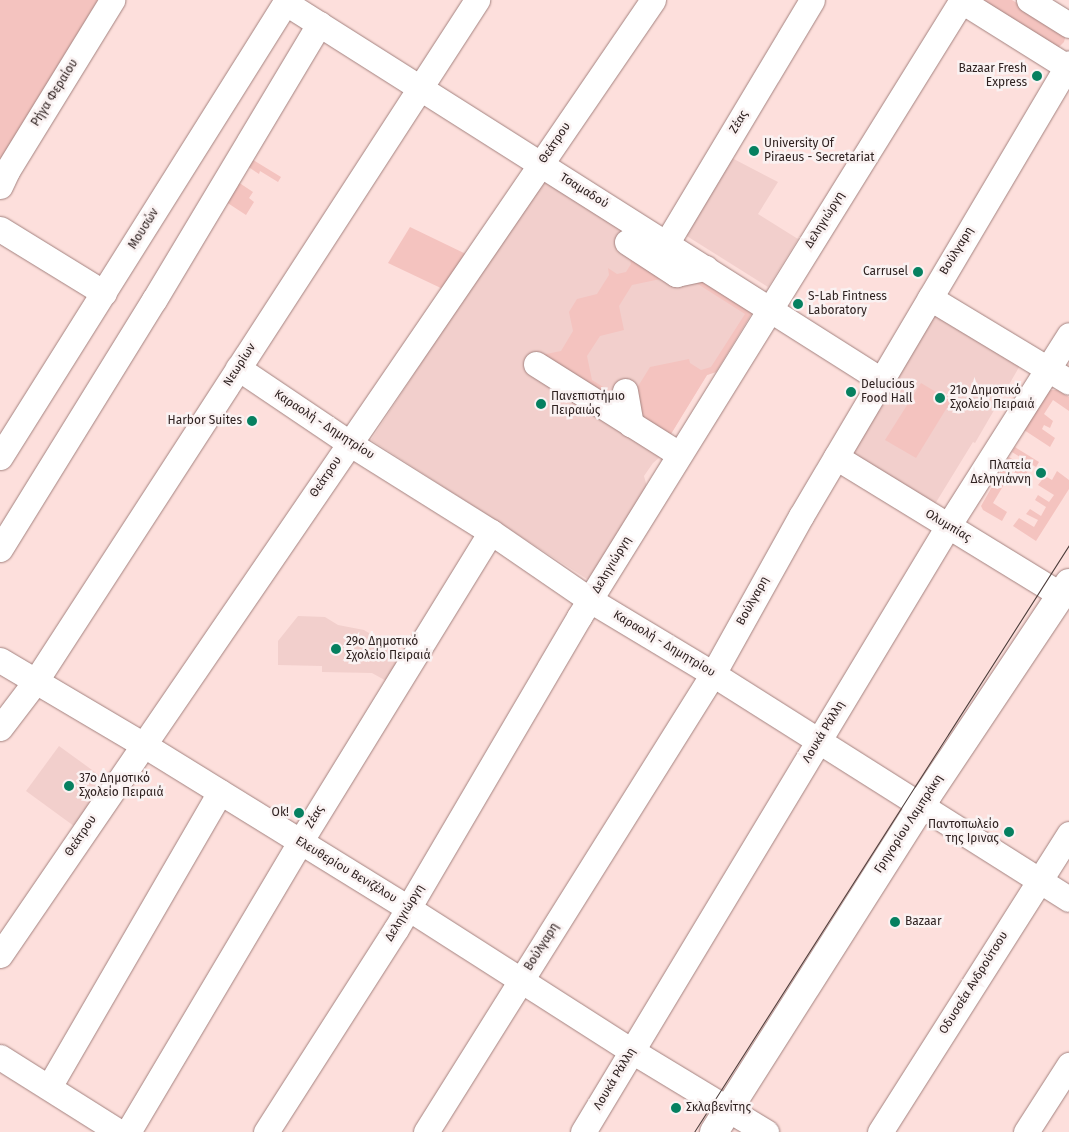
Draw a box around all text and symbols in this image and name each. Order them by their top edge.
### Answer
street label: Ρήγα Φεραίου [29,57,81,129]
place label: Bazaar Fresh Express [958,62,1027,90]
marker: Bazaar Fresh Express [1031,70,1043,82]
street label: Ζέας [727,108,751,136]
street label: Θεάτρου [536,120,574,166]
place label: University Of Piraeus - Secretariat [764,137,875,165]
marker: University Of Piraeus - Secretariat [748,145,760,157]
street label: Τσαμαδού [557,170,611,212]
street label: Δεληγιώργη [802,189,848,251]
street label: Μουσών [126,206,162,252]
street label: Βούλγαρη [937,224,977,278]
place label: Carrusel [863,265,908,279]
marker: Carrusel [912,266,924,278]
place label: S-Lab Fintness Laboratory [808,290,887,318]
marker: S-Lab Fintness Laboratory [792,298,804,310]
street label: Νεωρίων [221,341,259,389]
place label: Delucious Food Hall [861,378,914,406]
place label: 21ο Δημοτικό Σχολείο Πειραιά [950,384,1035,412]
marker: Delucious Food Hall [845,386,857,398]
street label: Καραολή - Δημητρίου [271,387,377,463]
place label: Πανεπιστήμιο Πειραιώς [551,390,625,418]
marker: 21ο Δημοτικό Σχολείο Πειραιά [934,392,946,404]
marker: Πανεπιστήμιο Πειραιώς [535,398,547,410]
place label: Harbor Suites [168,414,242,428]
marker: Harbor Suites [246,415,258,427]
street label: Θεάτρου [307,454,345,500]
place label: Πλατεία Δεληγιάννη [971,459,1031,487]
marker: Πλατεία Δεληγιάννη [1035,467,1047,479]
street label: Ολυμπίας [922,507,974,545]
street label: Δεληγιώργη [589,534,635,596]
street label: Βούλγαρη [734,574,772,628]
street label: Καραολή - Δημητρίου [610,608,718,680]
place label: 29ο Δημοτικό Σχολείο Πειραιά [346,635,431,663]
marker: 29ο Δημοτικό Σχολείο Πειραιά [330,643,342,655]
street label: Λουκά Ράλλη [800,698,848,766]
place label: 37ο Δημοτικό Σχολείο Πειραιά [79,772,164,800]
street label: Γρηγορίου Λαμπράκη [872,772,946,876]
marker: 37ο Δημοτικό Σχολείο Πειραιά [63,780,75,792]
street label: Ζέας [303,803,327,831]
place label: Ok! [272,806,289,820]
marker: Ok! [293,807,305,819]
street label: Θεάτρου [62,813,100,859]
place label: Παντοπωλείο της Ιρινας [928,818,999,846]
marker: Παντοπωλείο της Ιρινας [1003,826,1015,838]
street label: Ελευθερίου Βενιζέλου [293,834,399,906]
street label: Δεληγιώργη [382,882,428,944]
place label: Bazaar [905,915,942,929]
marker: Bazaar [889,916,901,928]
street label: Βούλγαρη [522,920,562,974]
street label: Οδυσσέα Ανδρούτσου [937,929,1011,1037]
street label: Λουκά Ράλλη [591,1045,639,1113]
place label: Σκλαβενίτης [686,1101,751,1115]
marker: Σκλαβενίτης [670,1102,682,1114]

